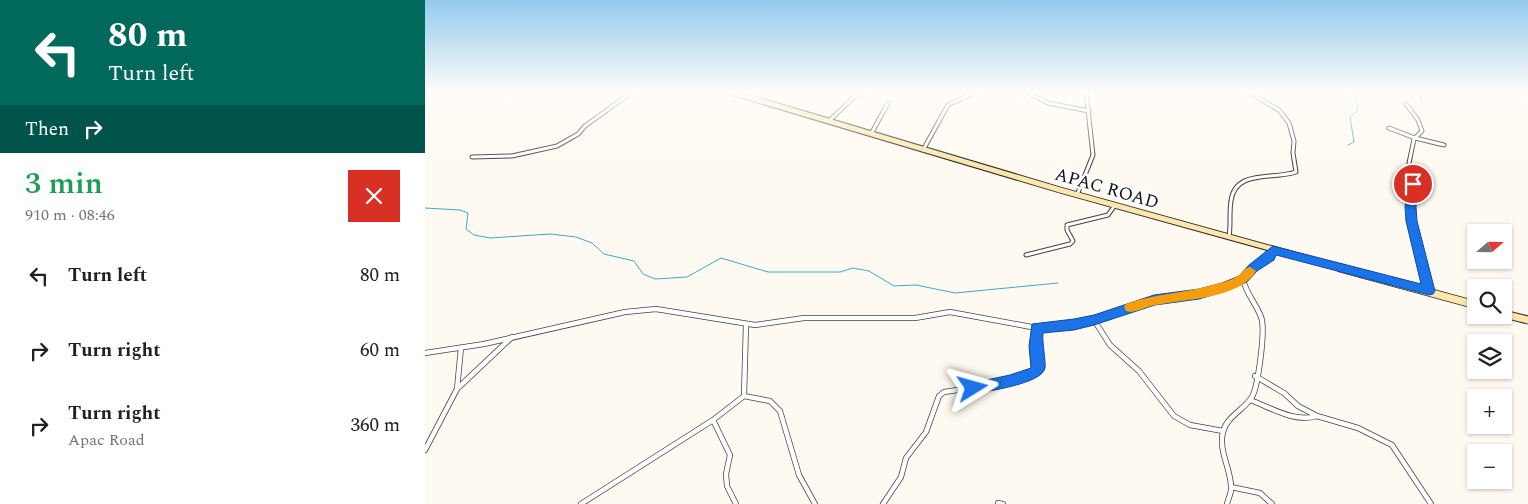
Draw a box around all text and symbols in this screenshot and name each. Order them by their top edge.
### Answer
text: 80 m [108,9,188,62]
icon: left [25,20,90,85]
text: Turn left [108,57,194,90]
text: Then [25,115,69,144]
icon: right [79,115,107,143]
text: 3 min [25,161,103,207]
street label: APAC ROAD [1052,161,1162,216]
pin [1392,163,1434,205]
button: close [348,170,400,222]
icon: arrive [1399,170,1427,198]
text: 910 m · 08:46 [25,203,115,227]
north arrow [1467,224,1513,269]
map controls [1467,224,1512,489]
text: Turn left [68,261,147,290]
text: 80 m [360,261,400,290]
icon: left [25,262,53,290]
button: search [1467,279,1512,324]
button: layers [1467,334,1512,379]
text: Turn right [68,336,161,365]
text: 60 m [360,336,400,365]
icon: right [25,337,53,365]
position arrow [946,361,998,413]
button: + [1467,389,1512,434]
text: Turn right [68,399,161,428]
text: 360 m [350,411,400,440]
icon: right [25,412,53,440]
text: Apac Road [68,428,145,452]
button: − [1467,444,1512,489]

